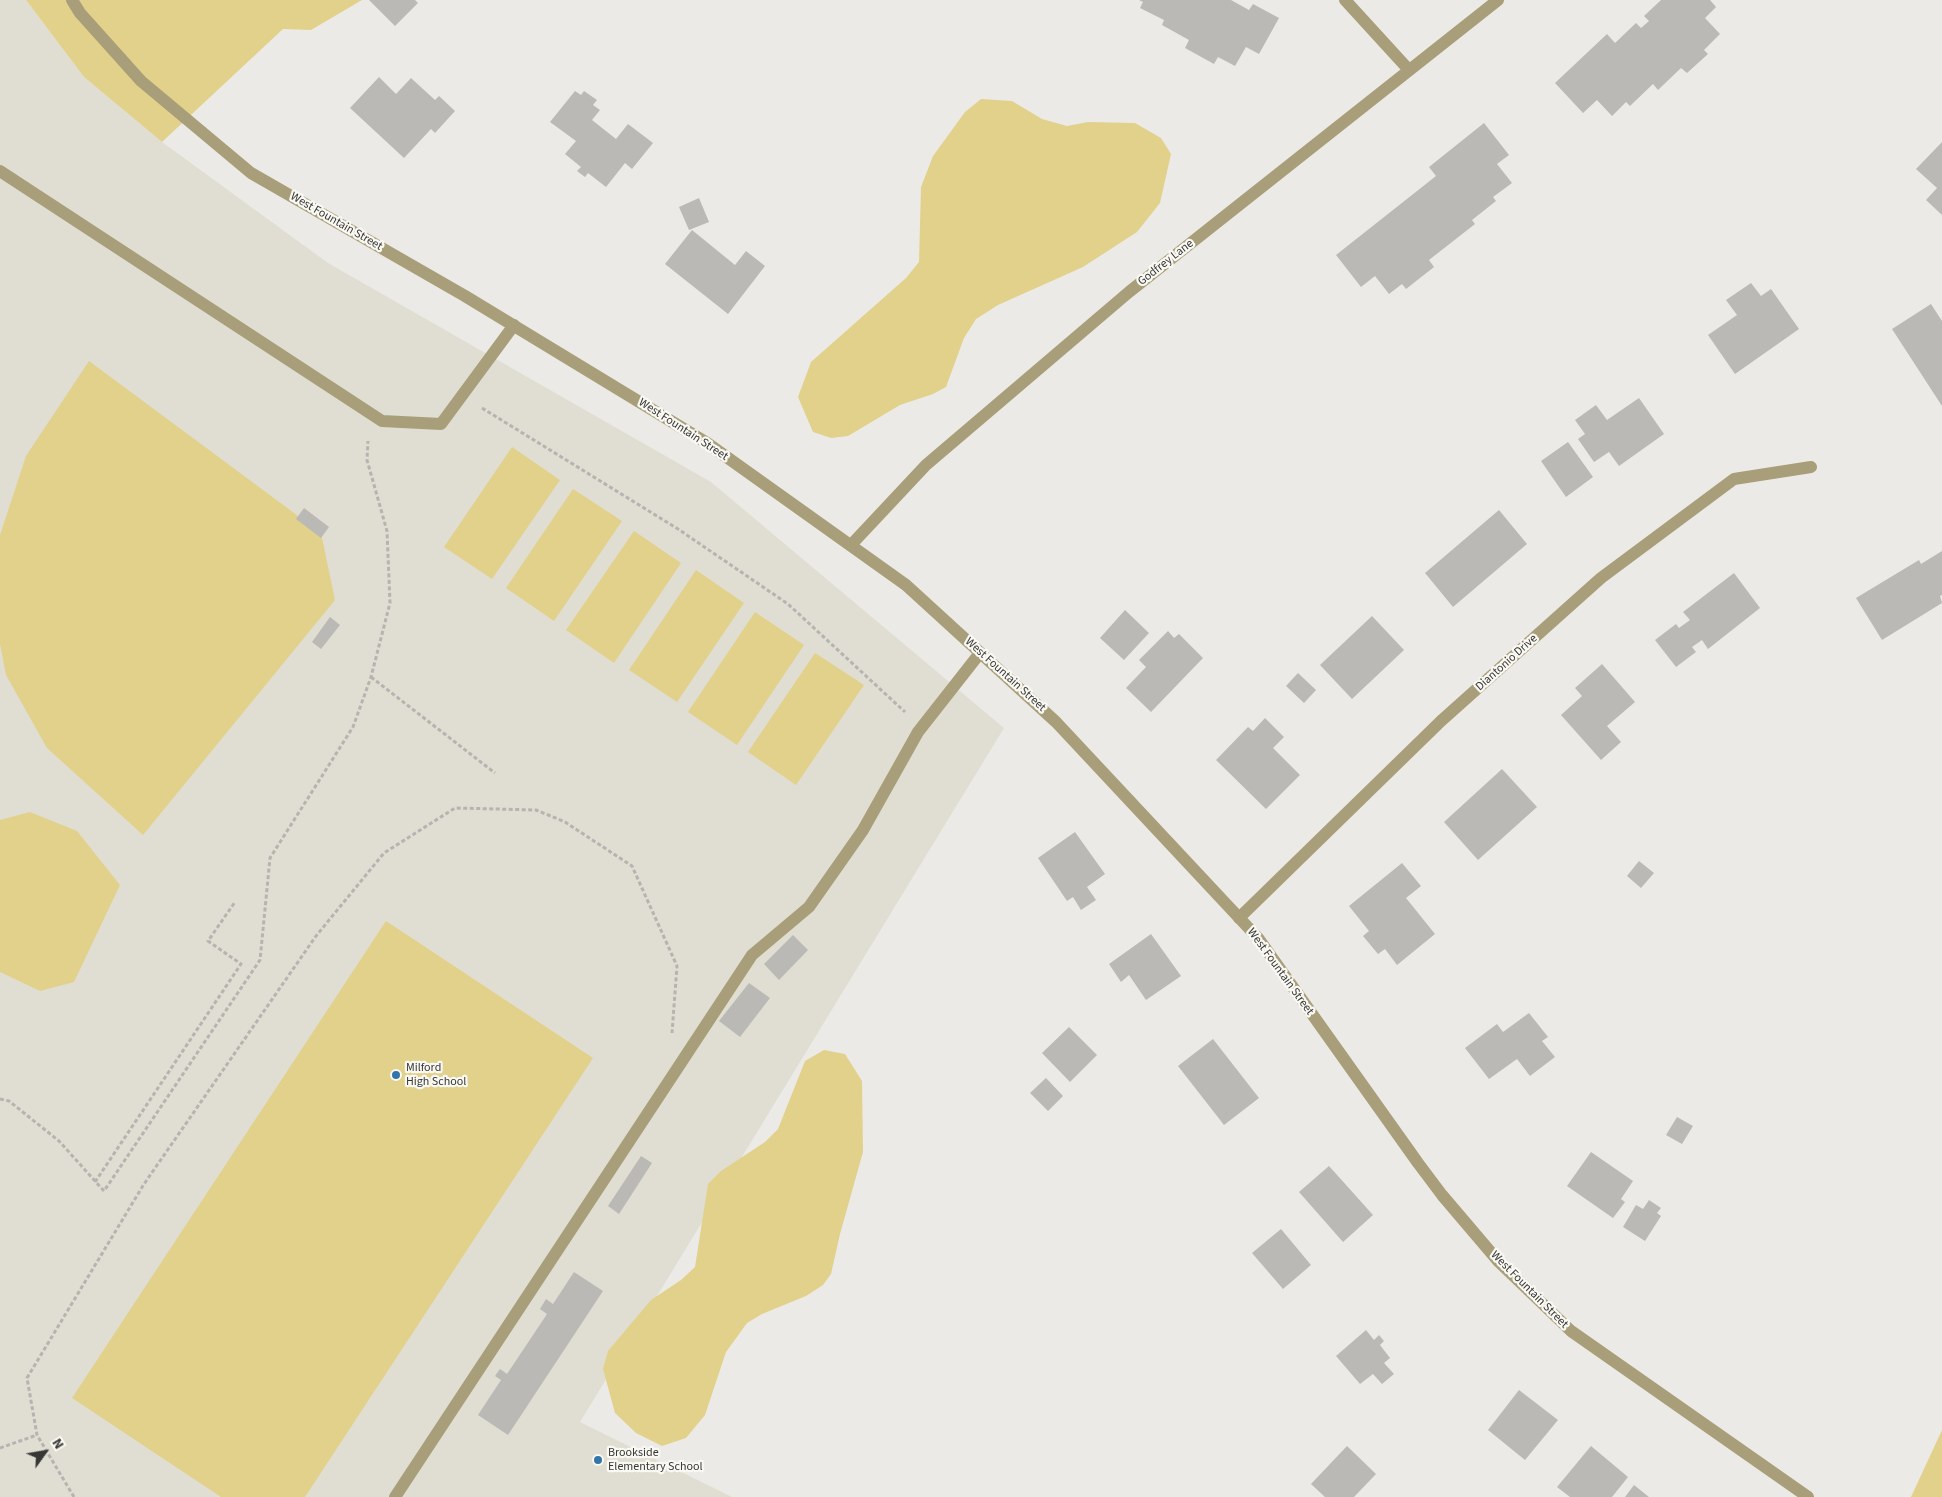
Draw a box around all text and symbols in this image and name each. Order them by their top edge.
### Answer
street label: West Fountain Street [287,190,385,254]
street label: Godfrey Lane [1135,237,1197,289]
street label: West Fountain Street [636,396,730,464]
street label: Diantonio Drive [1473,632,1541,694]
street label: West Fountain Street [962,635,1048,715]
street label: West Fountain Street [1244,926,1316,1018]
place label: Milford High School [406,1061,466,1089]
marker: Milford High School [390,1069,402,1081]
street label: West Fountain Street [1487,1248,1571,1332]
north arrow [20,1427,70,1477]
text: N [47,1435,69,1453]
place label: Brookside Elementary School [608,1446,703,1474]
marker: Brookside Elementary School [592,1454,604,1466]

